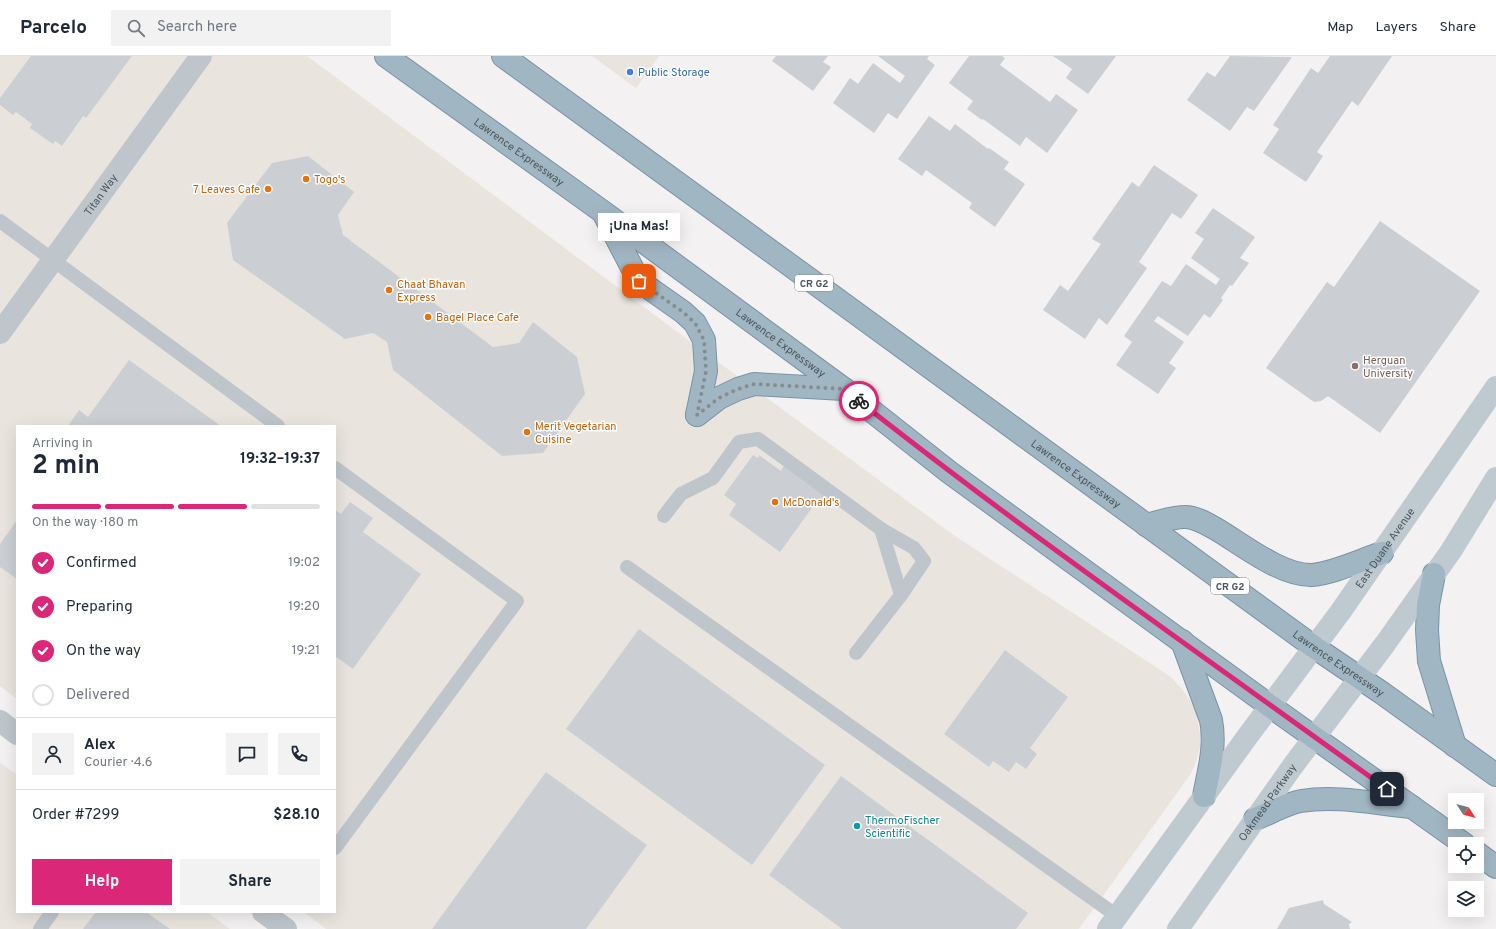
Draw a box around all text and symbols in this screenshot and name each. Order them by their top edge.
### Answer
search box [111,10,391,46]
text: Parcelo [20,16,87,40]
icon: search [125,17,147,39]
text: Search here [157,18,237,37]
text: Map [1327,19,1353,36]
text: Layers [1375,19,1417,36]
text: Share [1439,19,1476,36]
place label: Public Storage [638,66,710,80]
marker: Public Storage [625,67,635,77]
street label: Lawrence Expressway [471,115,567,190]
street label: Titan Way [81,171,121,219]
place label: Togo's [314,173,346,187]
marker: Togo's [301,174,311,184]
place label: 7 Leaves Cafe [193,183,260,197]
marker: 7 Leaves Cafe [263,184,273,194]
callout: ¡Una Mas! [598,213,680,241]
text: ¡Una Mas! [609,219,669,235]
pin [622,264,656,298]
icon: bag [628,270,650,292]
road number: CR G2 [795,275,833,291]
place label: Chaat Bhavan Express [397,278,465,305]
marker: Chaat Bhavan Express [384,285,394,295]
street label: Lawrence Expressway [733,306,828,381]
place label: Bagel Place Cafe [436,311,519,325]
marker: Bagel Place Cafe [423,312,433,322]
place label: Herguan University [1363,354,1413,381]
marker: Herguan University [1350,361,1360,371]
courier [839,381,879,421]
icon: bike [848,390,870,412]
place label: Merit Vegetarian Cuisine [535,420,617,447]
marker: Merit Vegetarian Cuisine [522,427,532,437]
text: Arriving in [32,436,93,452]
street label: Lawrence Expressway [1028,437,1123,512]
text: 2 min [32,450,100,483]
text: 19:32–19:37 [240,450,320,469]
place label: McDonald's [783,496,839,510]
marker: McDonald's [770,497,780,507]
street label: East Duane Avenue [1353,505,1418,592]
text: On the way · 180 m [32,515,138,531]
icon: check [32,552,54,574]
text: Confirmed [66,554,137,573]
text: 19:02 [288,555,320,571]
road number: CR G2 [1211,578,1249,594]
icon: check [32,596,54,618]
text: Preparing [66,598,133,617]
text: 19:20 [288,599,320,615]
street label: Lawrence Expressway [1289,628,1387,701]
icon: check [32,640,54,662]
text: On the way [66,642,141,661]
text: 19:21 [292,643,320,659]
text: Delivered [66,686,130,705]
button: person [32,733,74,775]
button: chat [226,733,268,775]
button: phone [278,733,320,775]
text: Alex [84,736,116,755]
text: Courier · 4.6 [84,755,152,771]
street label: Oakmead Parkway [1236,761,1300,844]
pin [1370,772,1404,806]
icon: home [1376,778,1398,800]
north arrow [1448,793,1484,829]
map controls [1448,793,1484,917]
text: Order #7299 [32,806,119,825]
text: $28.10 [273,806,320,825]
place label: ThermoFischer Scientific [865,814,941,841]
marker: ThermoFischer Scientific [852,821,862,831]
button: locate [1448,837,1484,873]
button: Help [32,859,172,905]
button: Share [180,859,320,905]
button: layers [1448,881,1484,917]

